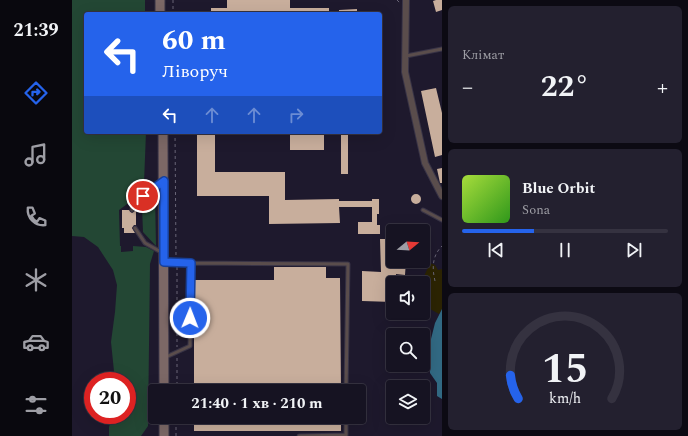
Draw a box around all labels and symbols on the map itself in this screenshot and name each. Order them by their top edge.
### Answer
pin [126,179,160,213]
north arrow [386,224,430,268]
position arrow [169,297,211,339]
speed limit sign: 20 [84,372,136,424]

